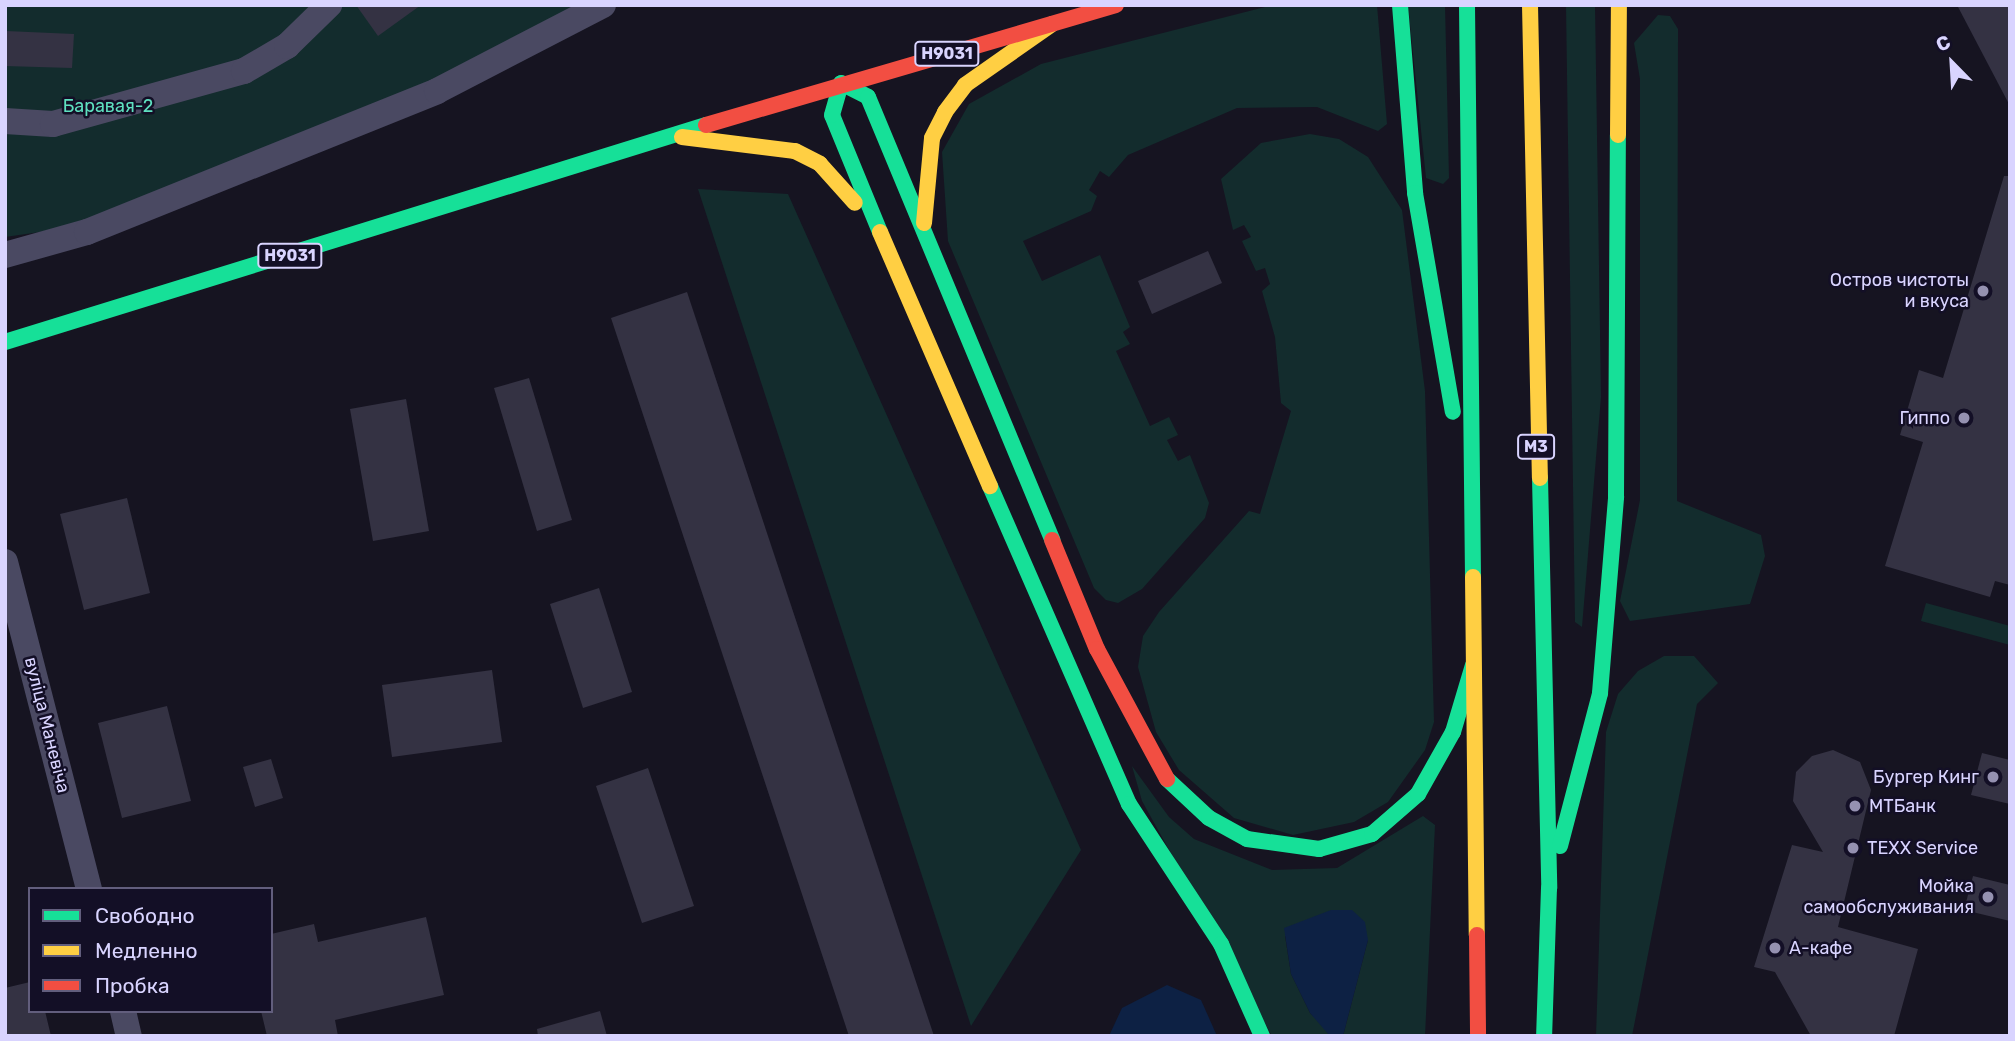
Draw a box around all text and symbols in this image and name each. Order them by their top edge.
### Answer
north arrow [1917,28,1987,98]
text: С [1932,30,1954,57]
road number: Н9031 [914,42,980,66]
park label: Баравая-2 [63,95,153,117]
road number: Н9031 [257,244,323,268]
place label: Остров чистоты и вкуса [1830,270,1969,312]
marker: Остров чистоты и вкуса [1975,283,1991,299]
place label: Гиппо [1900,407,1950,429]
marker: Гиппо [1956,410,1972,426]
road number: М3 [1517,434,1555,460]
street label: вуліца Маневіча [20,655,74,795]
place label: Бургер Кинг [1873,766,1979,788]
marker: Бургер Кинг [1985,769,2001,785]
place label: МТБанк [1869,795,1936,817]
marker: МТБанк [1847,798,1863,814]
place label: TEXX Service [1867,837,1978,859]
marker: TEXX Service [1845,840,1861,856]
place label: Мойка самообслуживания [1803,876,1974,918]
legend [28,887,273,1013]
marker: Мойка самообслуживания [1980,889,1996,905]
text: Свободно [95,903,195,928]
place label: А-кафе [1789,937,1852,959]
text: Медленно [95,938,198,963]
marker: А-кафе [1767,940,1783,956]
text: Пробка [95,973,170,998]

